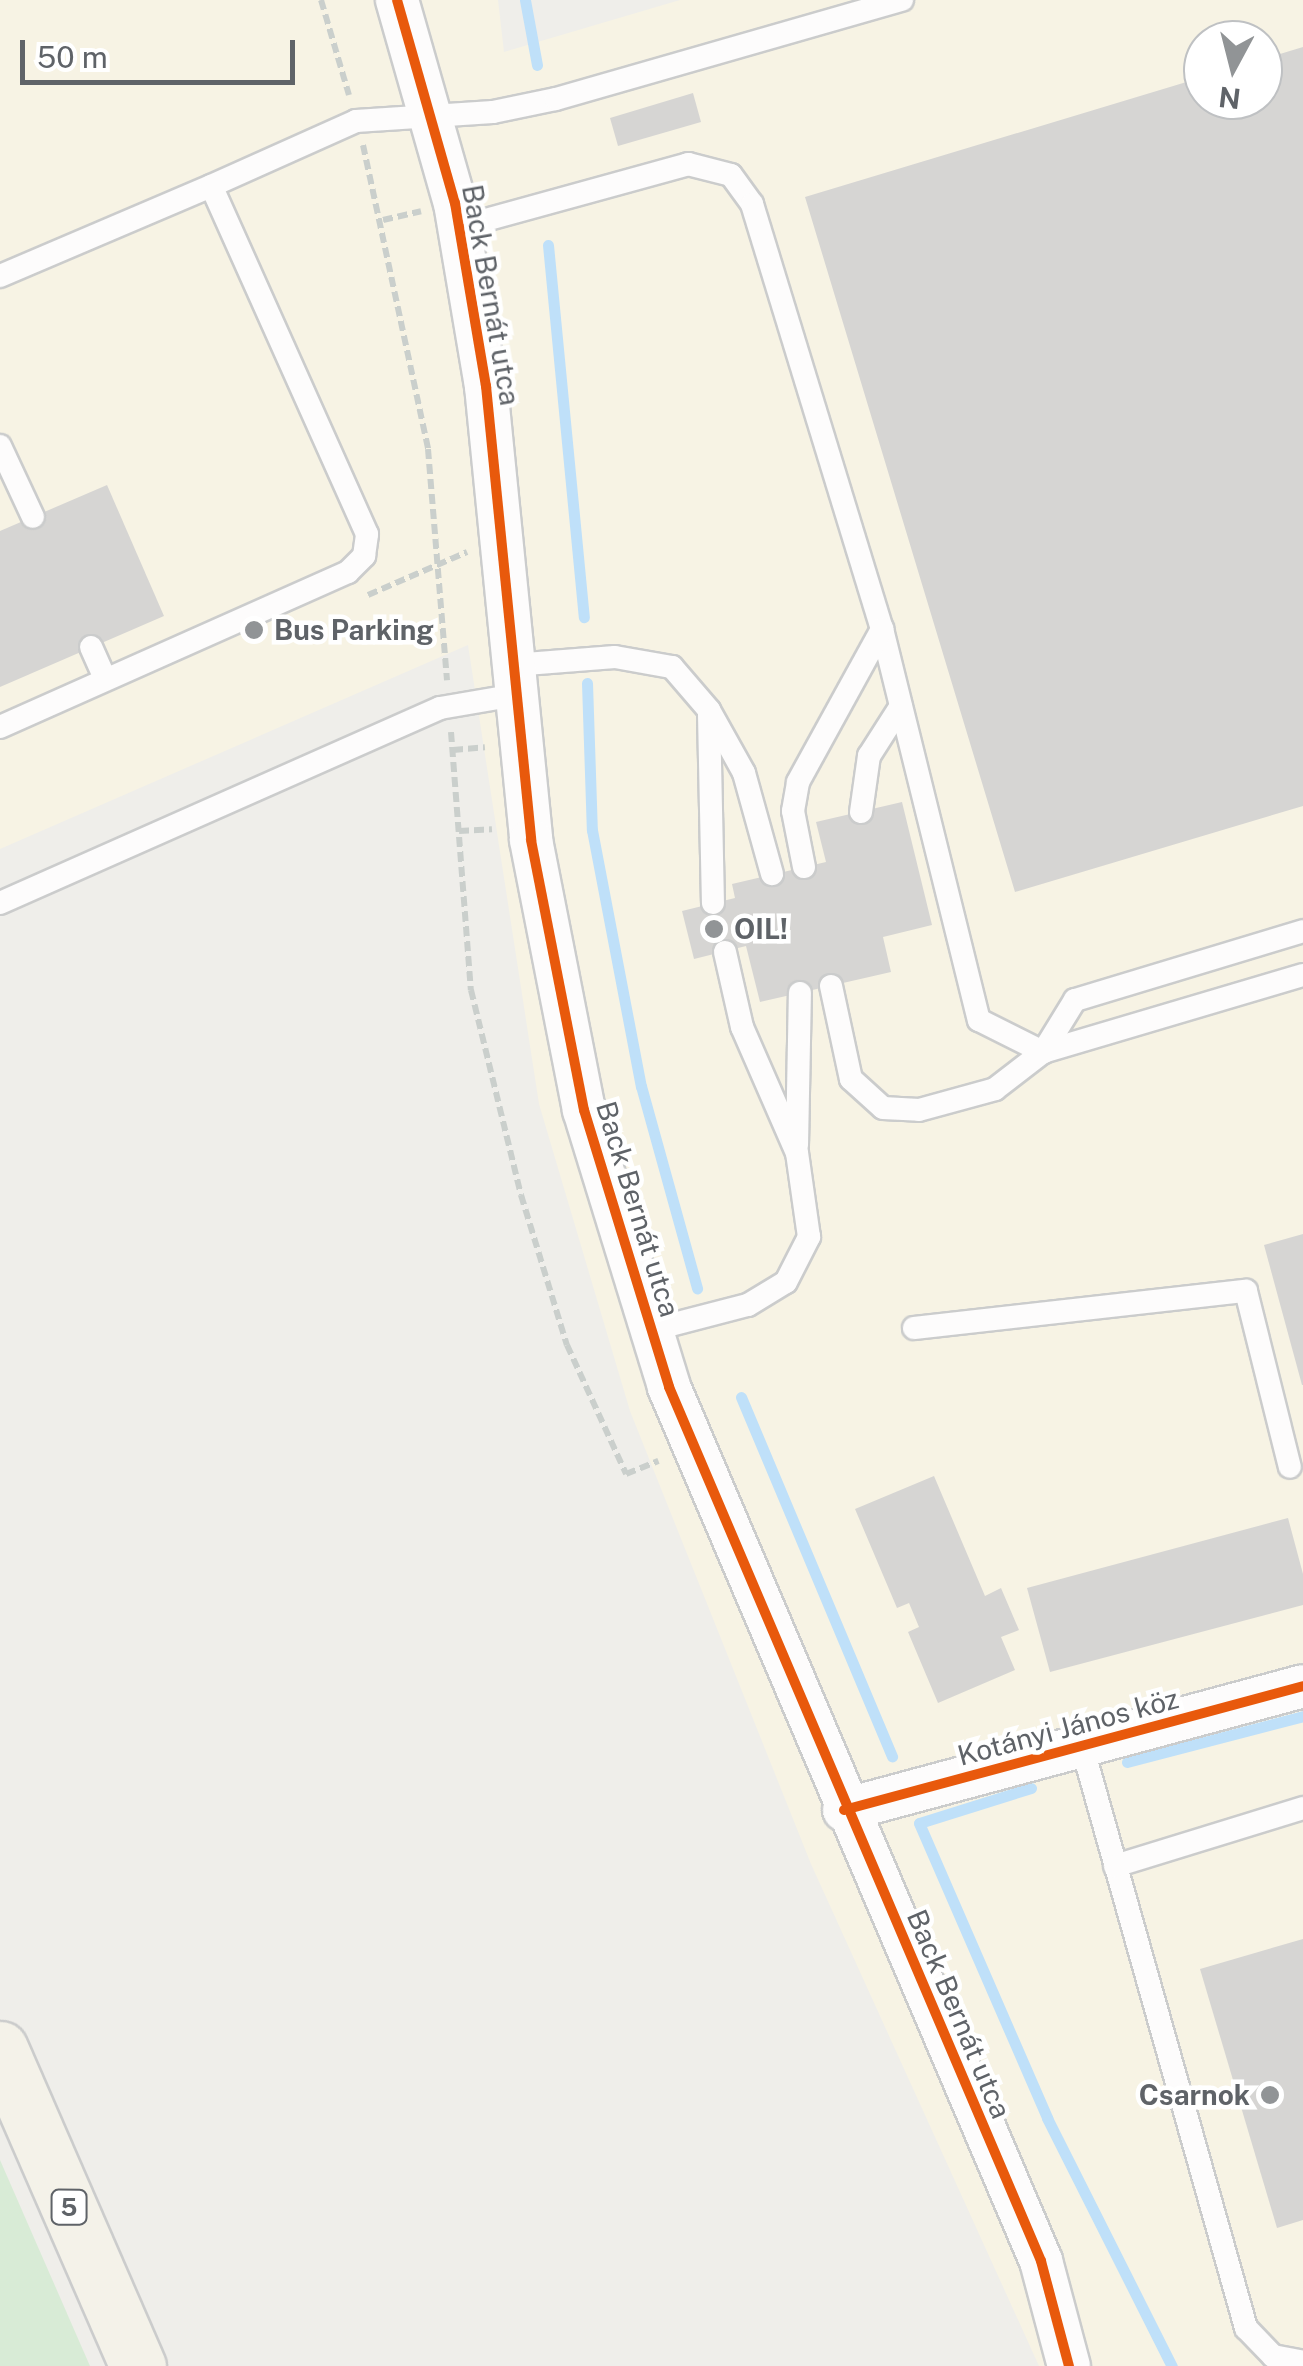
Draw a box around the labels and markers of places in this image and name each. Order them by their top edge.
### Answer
place label: Bus Parking [274,613,434,647]
marker: Bus Parking [243,619,265,641]
place label: OIL! [734,912,788,946]
marker: OIL! [703,918,725,940]
place label: Csarnok [1139,2078,1250,2112]
marker: Csarnok [1259,2084,1281,2106]

